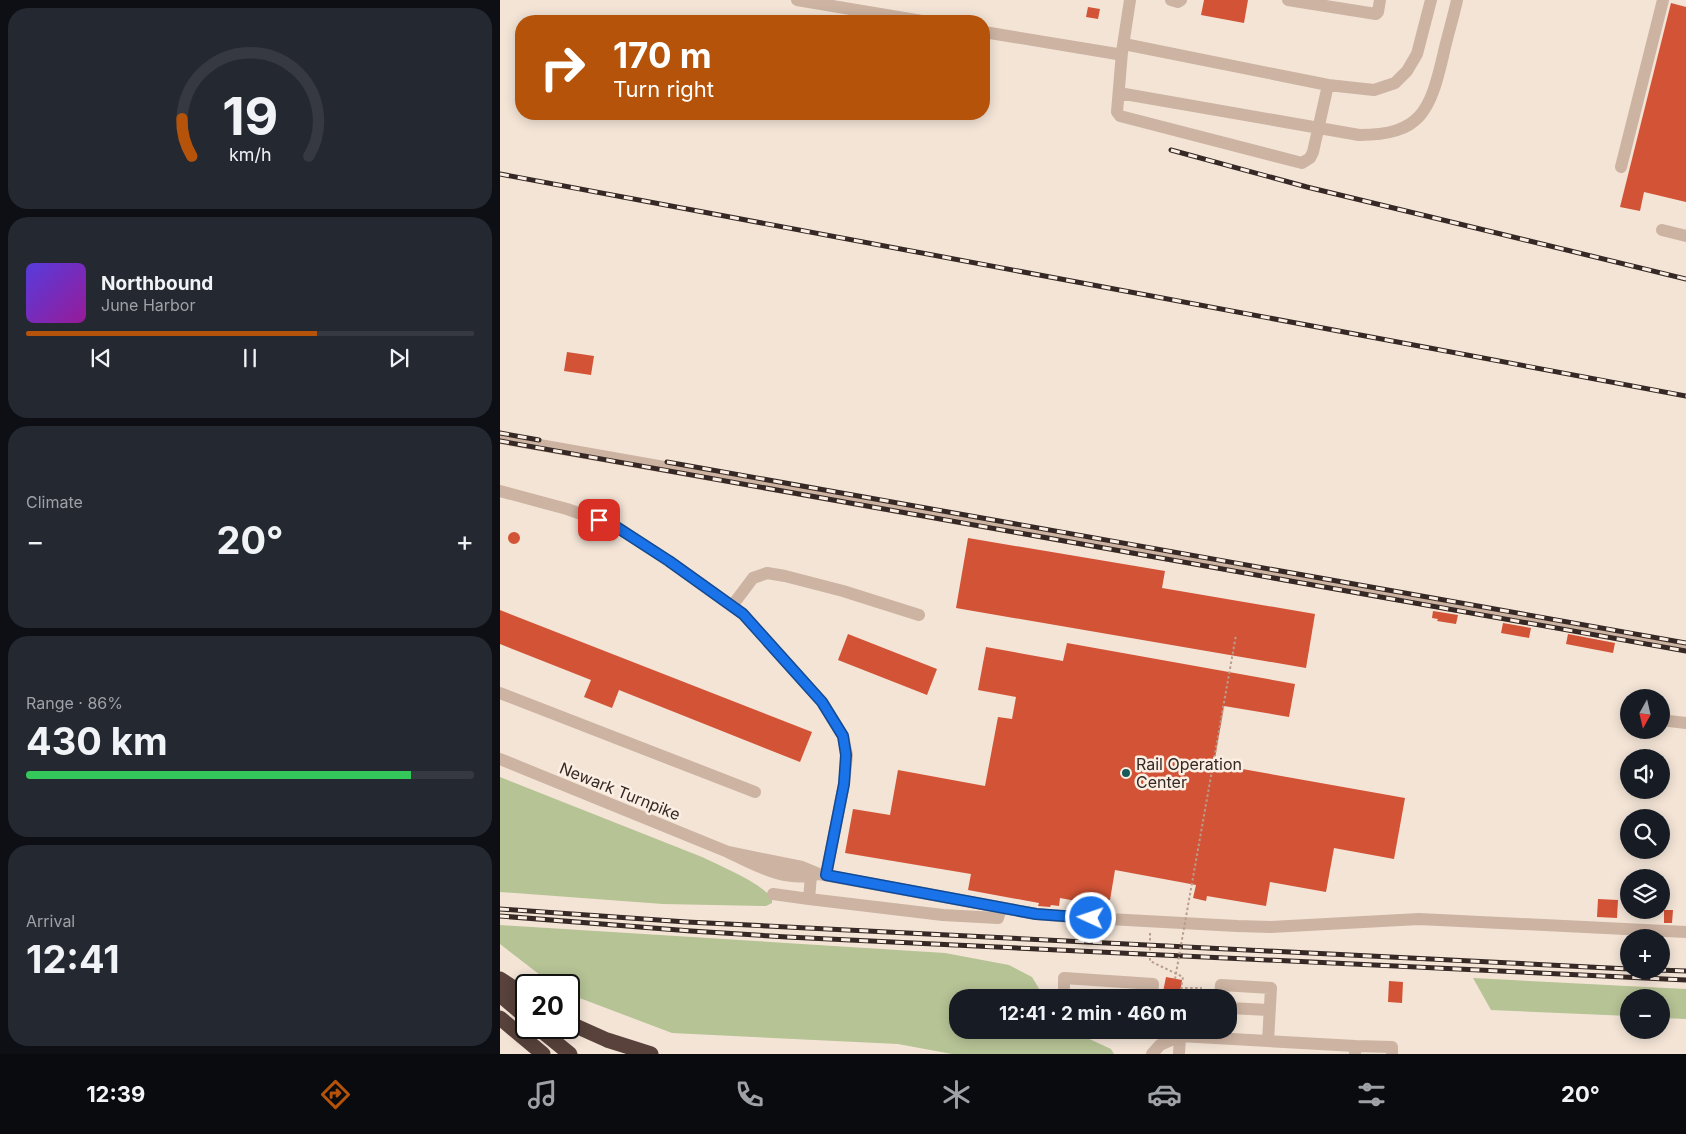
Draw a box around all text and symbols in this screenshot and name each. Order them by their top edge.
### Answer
text: 170 m [613,34,712,76]
icon: right [530,35,595,100]
text: Turn right [613,76,714,102]
text: 19 [222,85,278,148]
text: km/h [229,144,271,165]
text: Northbound [101,272,213,295]
text: June Harbor [101,295,195,315]
icon: previous [87,344,115,372]
icon: pause [236,344,264,372]
icon: next [385,344,413,372]
text: Climate [26,492,83,512]
pin [578,499,620,541]
icon: arrive [585,506,613,534]
text: 20° [216,517,284,563]
text: − [26,524,45,558]
text: + [455,524,474,558]
north arrow [1620,689,1670,739]
map controls [1620,689,1670,1039]
text: Range · 86% [26,693,123,713]
text: 430 km [26,718,168,764]
button: sound [1620,749,1670,799]
place label: Rail Operation Center [1136,754,1242,792]
street label: Newark Turnpike [557,758,683,824]
marker: Rail Operation Center [1120,767,1132,779]
button: search [1620,809,1670,859]
button: layers [1620,869,1670,919]
position arrow [1064,891,1116,943]
text: Arrival [26,911,75,931]
button: + [1620,929,1670,979]
text: 12:41 [26,936,120,982]
speed limit sign: 20 [515,974,580,1039]
button: − [1620,989,1670,1039]
text: 12:41 · 2 min · 460 m [999,1002,1187,1025]
icon: directions [318,1077,353,1112]
icon: music [525,1077,560,1112]
icon: phone [732,1077,767,1112]
icon: climate [939,1077,974,1112]
icon: car [1147,1077,1182,1112]
icon: filters [1354,1077,1389,1112]
text: 12:39 [86,1081,145,1107]
text: 20° [1561,1081,1600,1107]

